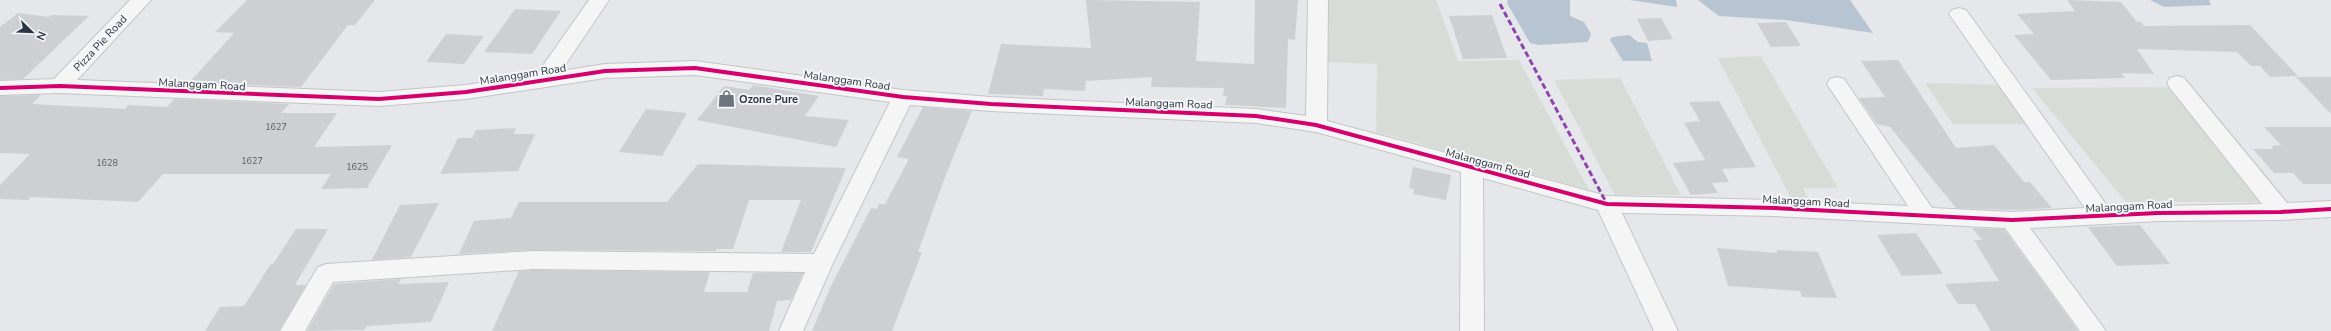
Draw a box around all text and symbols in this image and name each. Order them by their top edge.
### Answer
north arrow [12,12,52,52]
street label: Pizza Pie Road [70,12,130,75]
text: N [32,29,49,42]
street label: Malanggam Road [479,60,567,89]
street label: Malanggam Road [803,67,891,94]
street label: Malanggam Road [158,75,246,94]
shop icon: Ozone Pure [716,89,736,109]
place label: Ozone Pure [739,92,798,107]
street label: Malanggam Road [1125,94,1213,113]
house number: 1627 [265,121,287,133]
street label: Malanggam Road [1444,145,1532,182]
house number: 1627 [241,155,263,167]
house number: 1628 [96,157,118,169]
house number: 1625 [346,161,368,173]
street label: Malanggam Road [1762,192,1850,211]
street label: Malanggam Road [2085,197,2173,216]

